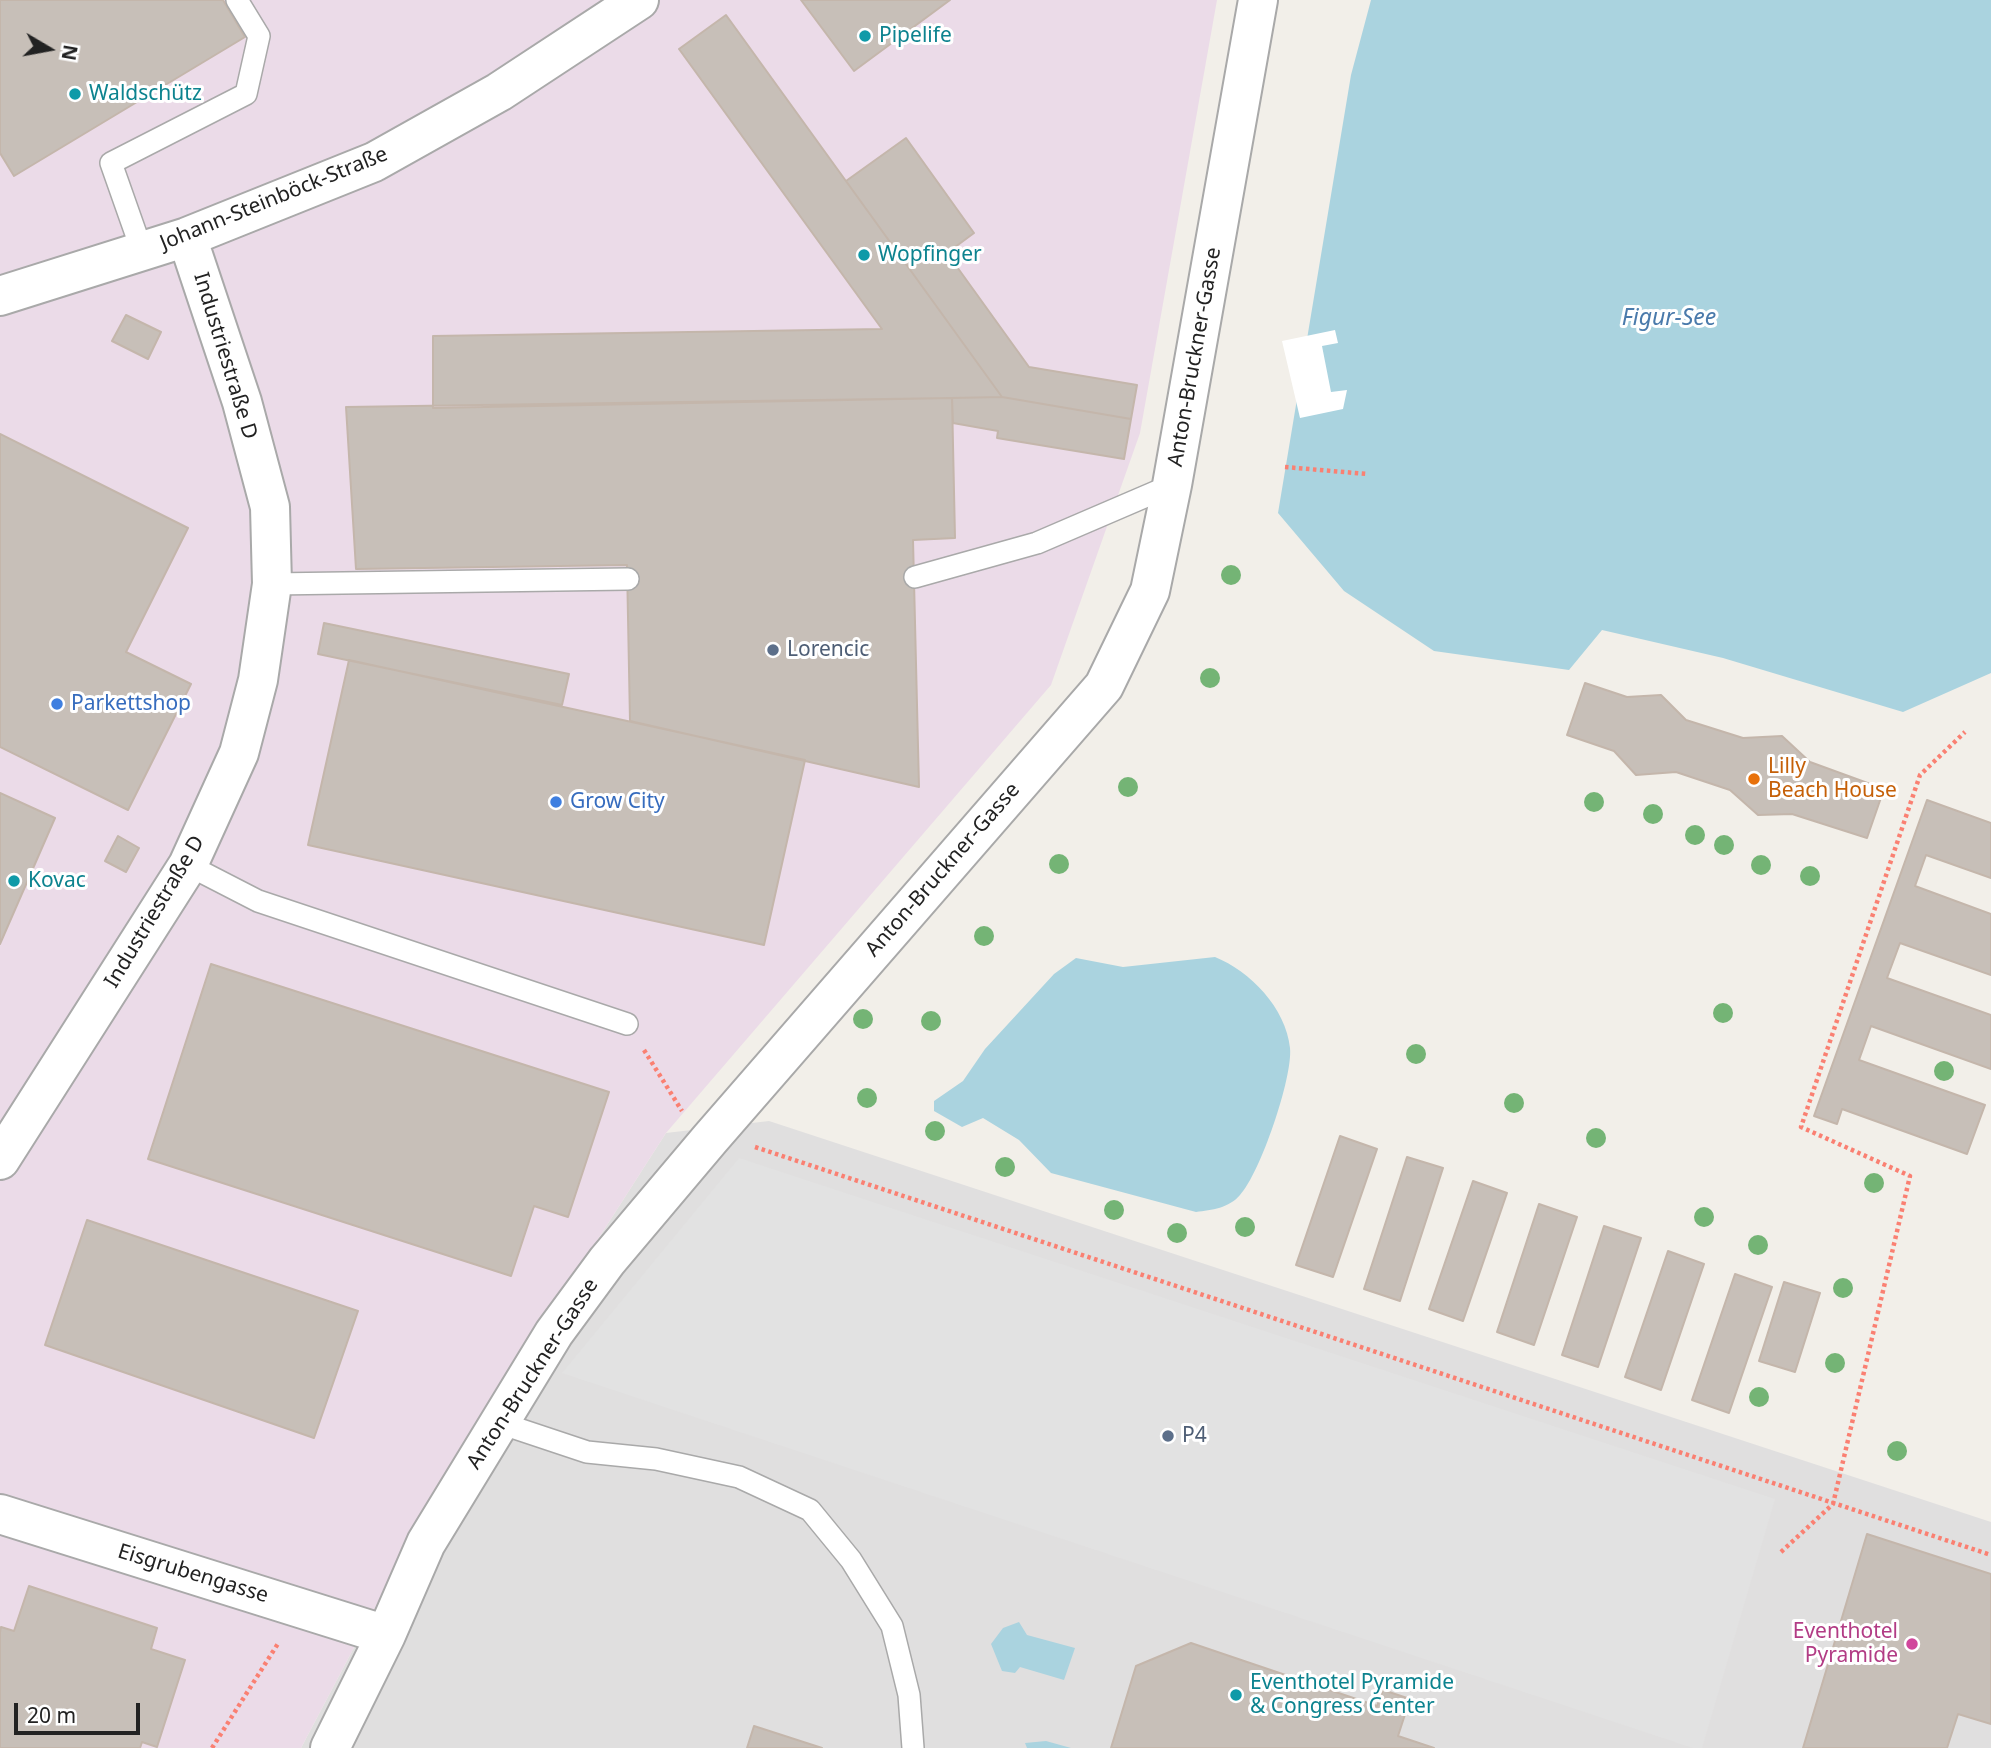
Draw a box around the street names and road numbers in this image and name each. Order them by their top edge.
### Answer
street label: Johann-Steinböck-Straße [157,142,391,256]
street label: Anton-Bruckner-Gasse [1163,245,1227,469]
street label: Industriestraße D [188,270,262,442]
street label: Anton-Bruckner-Gasse [861,778,1025,962]
street label: Industriestraße D [100,831,210,993]
street label: Anton-Bruckner-Gasse [462,1274,604,1474]
street label: Eisgrubengasse [115,1539,271,1609]

